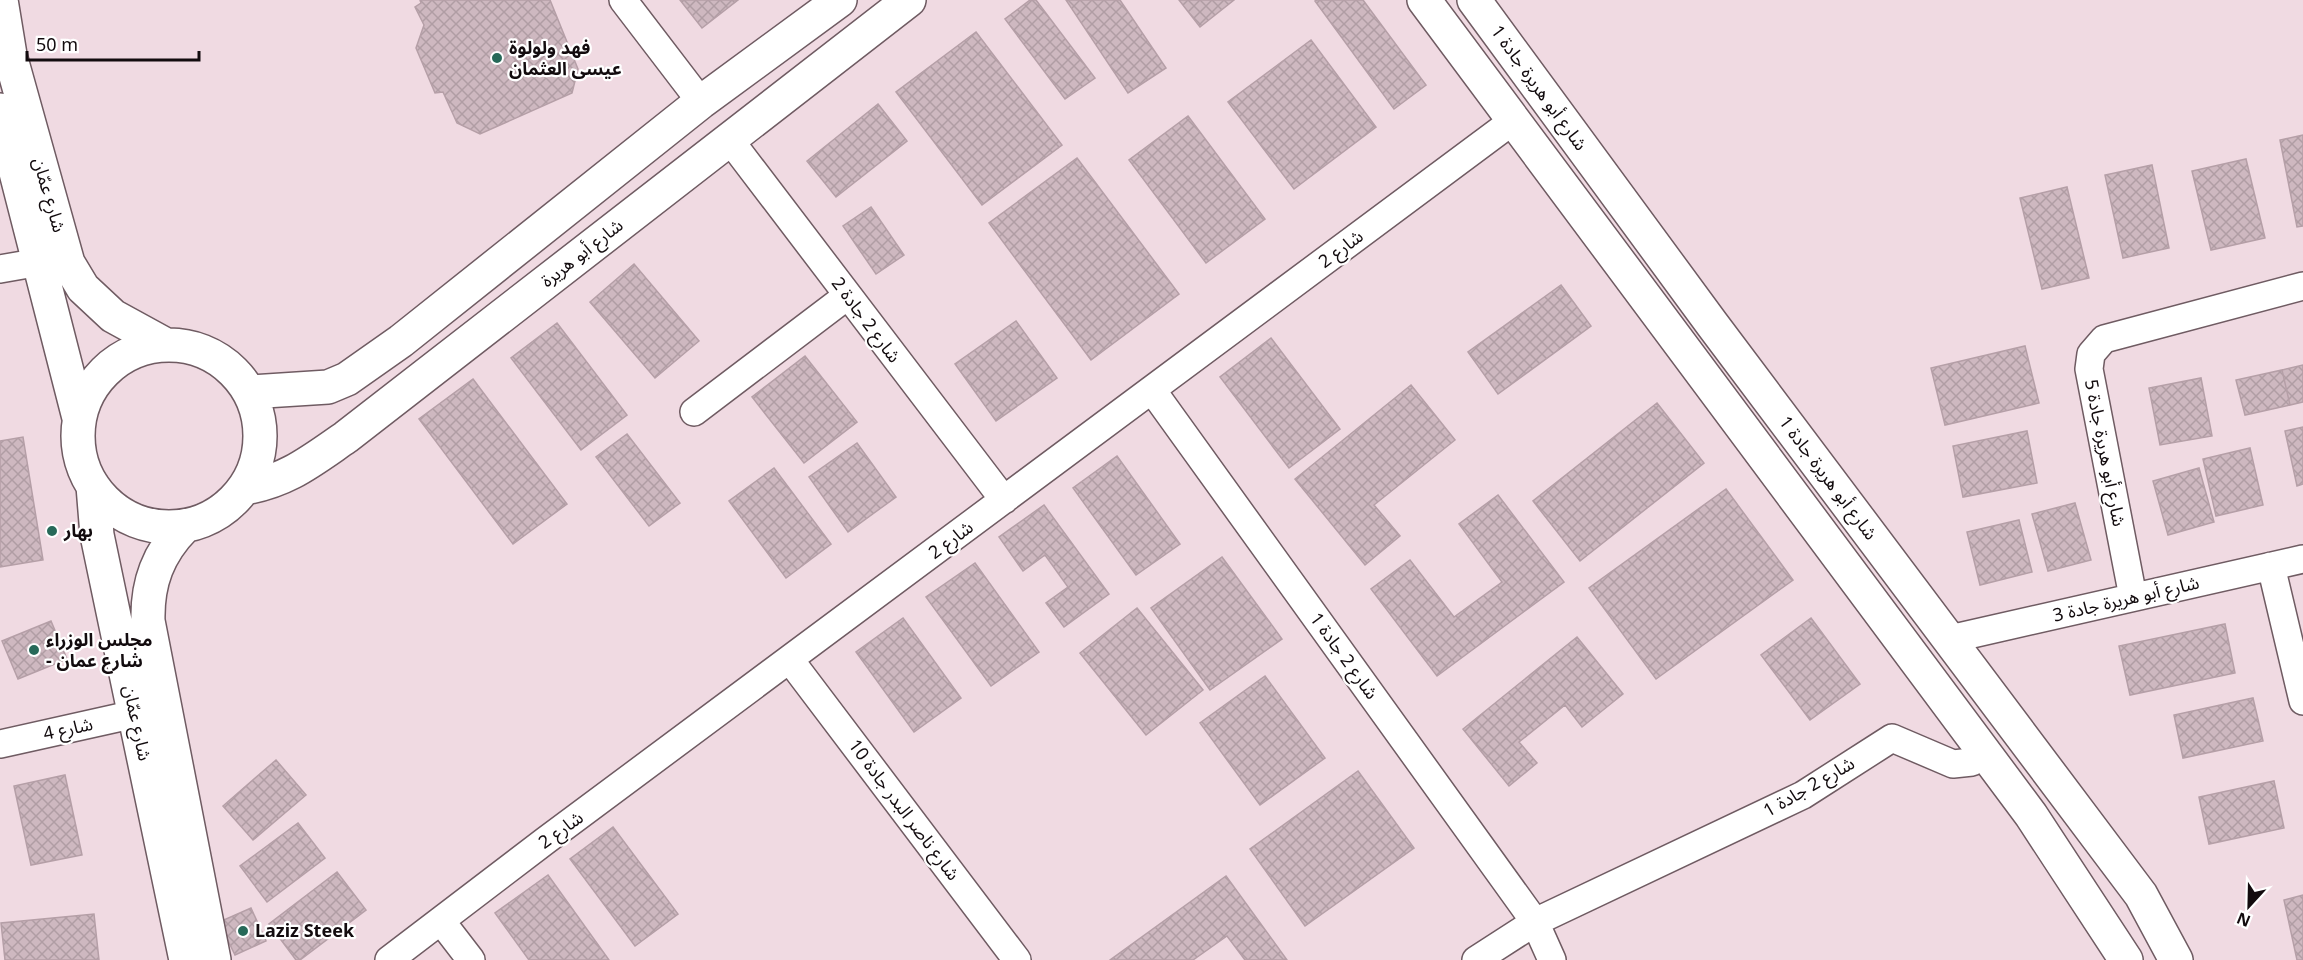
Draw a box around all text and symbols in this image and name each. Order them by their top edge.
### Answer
street label: شارع أبو هريرة جادة 1 [1484,20,1593,157]
scale bar [27,24,200,62]
text: 50 m [36,32,78,56]
place label: فهد ولولوة عيسى العثمان [509,35,622,80]
marker: فهد ولولوة عيسى العثمان [490,51,504,65]
street label: شارع عمّان [25,155,72,236]
street label: شارع أبو هريرة [535,213,629,294]
street label: شارع 2 [1313,224,1369,275]
street label: شارع 2 جادة 2 [824,272,907,369]
street label: شارع أبو هريرة جادة 5 [2077,377,2132,529]
street label: شارع أبو هريرة جادة 1 [1772,411,1883,546]
street label: شارع 2 [923,515,979,566]
place label: بهار [63,518,93,542]
marker: بهار [45,524,59,538]
street label: شارع أبو هريرة جادة 3 [2050,570,2202,629]
street label: شارع 2 جادة 1 [1303,607,1384,705]
place label: مجلس الوزراء - شارع عمان [46,627,152,674]
marker: مجلس الوزراء - شارع عمان [27,643,41,657]
street label: شارع عمّان [115,683,158,763]
street label: شارع 4 [41,711,95,748]
street label: شارع ناصر البدر جادة 10 [841,734,966,887]
street label: شارع 2 جادة 1 [1759,750,1860,824]
street label: شارع 2 [533,805,589,856]
north arrow [2219,876,2279,936]
text: N [2233,907,2254,933]
place label: Laziz Steek [255,918,355,942]
marker: Laziz Steek [236,924,250,938]

